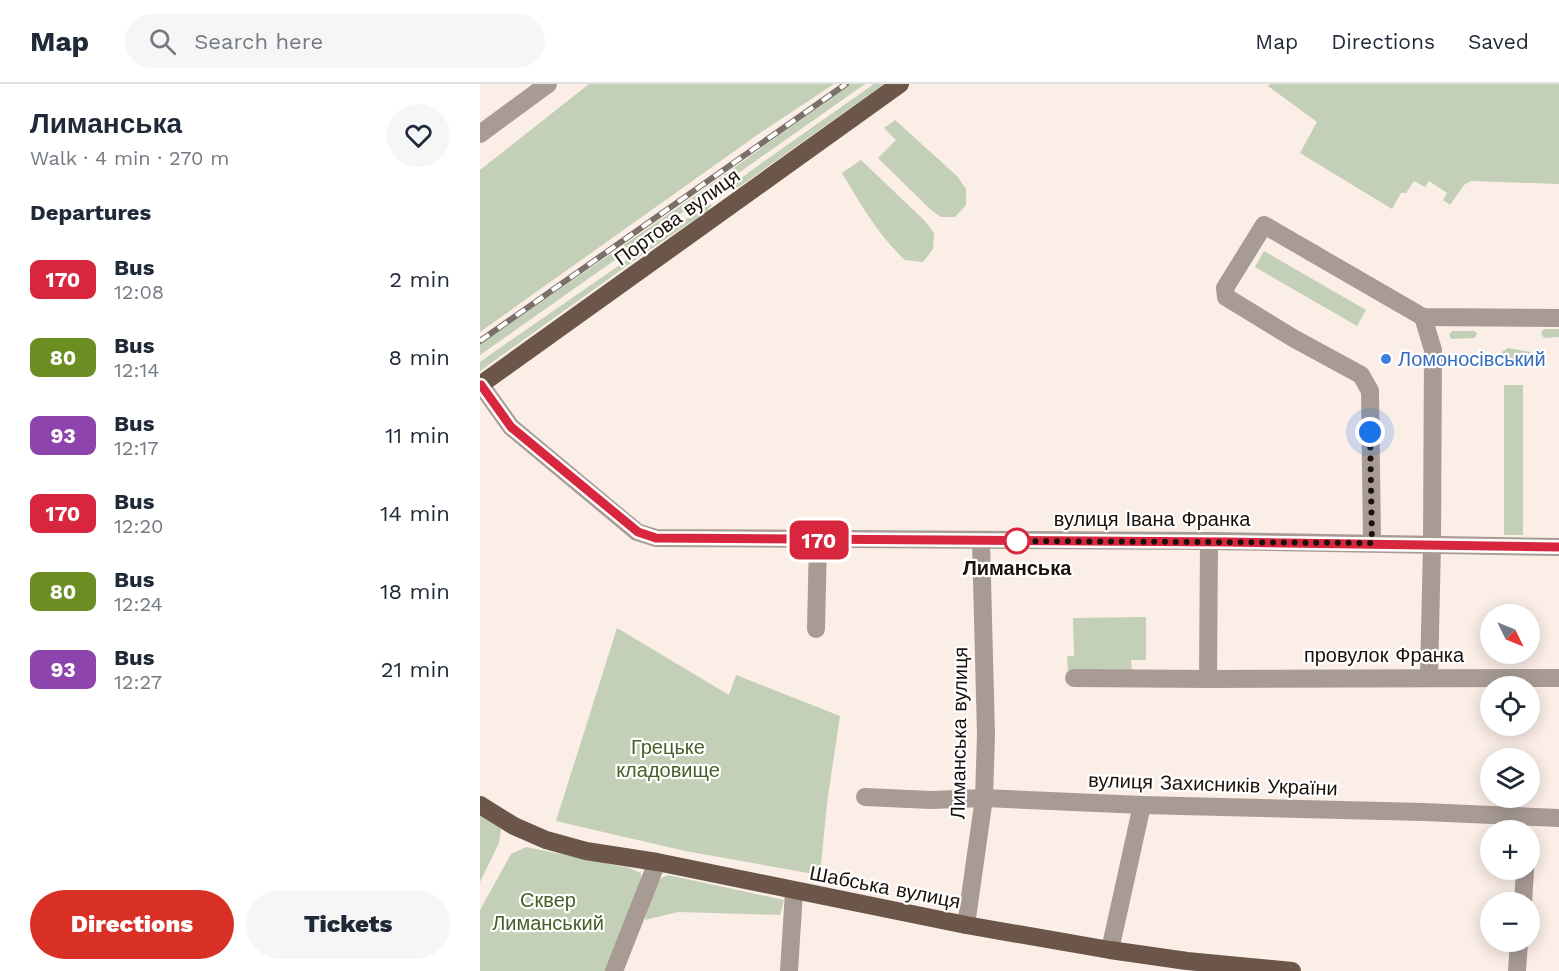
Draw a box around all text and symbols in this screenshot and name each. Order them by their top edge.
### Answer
search box [125,14,545,68]
text: Map [30,25,89,58]
icon: search [146,25,179,58]
text: Search here [194,29,323,54]
text: Map [1255,29,1298,54]
text: Directions [1331,29,1435,54]
text: Saved [1468,29,1529,54]
button: heart [387,104,450,167]
text: Лиманська [30,107,182,140]
text: Walk · 4 min · 270 m [30,146,229,170]
street label: Портова вулиця [609,163,745,271]
text: Departures [30,200,151,225]
text: Bus [114,255,154,280]
text: 170 [46,267,80,292]
text: 2 min [389,267,450,292]
text: 12:08 [114,280,164,304]
text: Bus [114,333,154,358]
text: 80 [50,345,76,370]
text: 8 min [389,345,450,370]
place label: Ломоносівський [1398,347,1546,371]
marker: Ломоносівський [1379,352,1393,366]
text: 12:14 [114,358,159,382]
text: Bus [114,411,154,436]
your location [1355,417,1385,447]
text: 93 [50,423,76,448]
text: 11 min [385,423,450,448]
text: 12:17 [114,436,158,460]
text: Bus [114,489,154,514]
text: 170 [46,501,80,526]
text: 14 min [380,501,450,526]
street label: вулиця Івана Франка [1054,507,1251,531]
text: 12:20 [114,514,163,538]
line badge: 170 [784,520,854,560]
text: 170 [802,528,836,553]
marker: Лиманська [1004,528,1030,554]
place label: Лиманська [963,556,1072,580]
text: Bus [114,567,154,592]
text: 80 [50,579,76,604]
text: 18 min [380,579,450,604]
text: 12:24 [114,592,163,616]
north arrow [1480,604,1540,664]
map controls [1480,604,1540,952]
street label: провулок Франка [1304,643,1465,667]
text: Bus [114,645,154,670]
street label: Лиманська вулиця [945,646,973,820]
text: 93 [50,657,76,682]
text: 21 min [381,657,450,682]
text: 12:27 [114,670,162,694]
button: locate [1480,676,1540,736]
park label: Грецьке кладовище [616,735,720,782]
button: layers [1480,748,1540,808]
street label: вулиця Захисників України [1088,768,1338,800]
button: + [1480,820,1540,880]
street label: Шабська вулиця [808,861,962,913]
park label: Сквер Лиманський [492,888,604,935]
button: Directions [30,890,234,959]
button: Tickets [246,890,450,959]
button: − [1480,892,1540,952]

